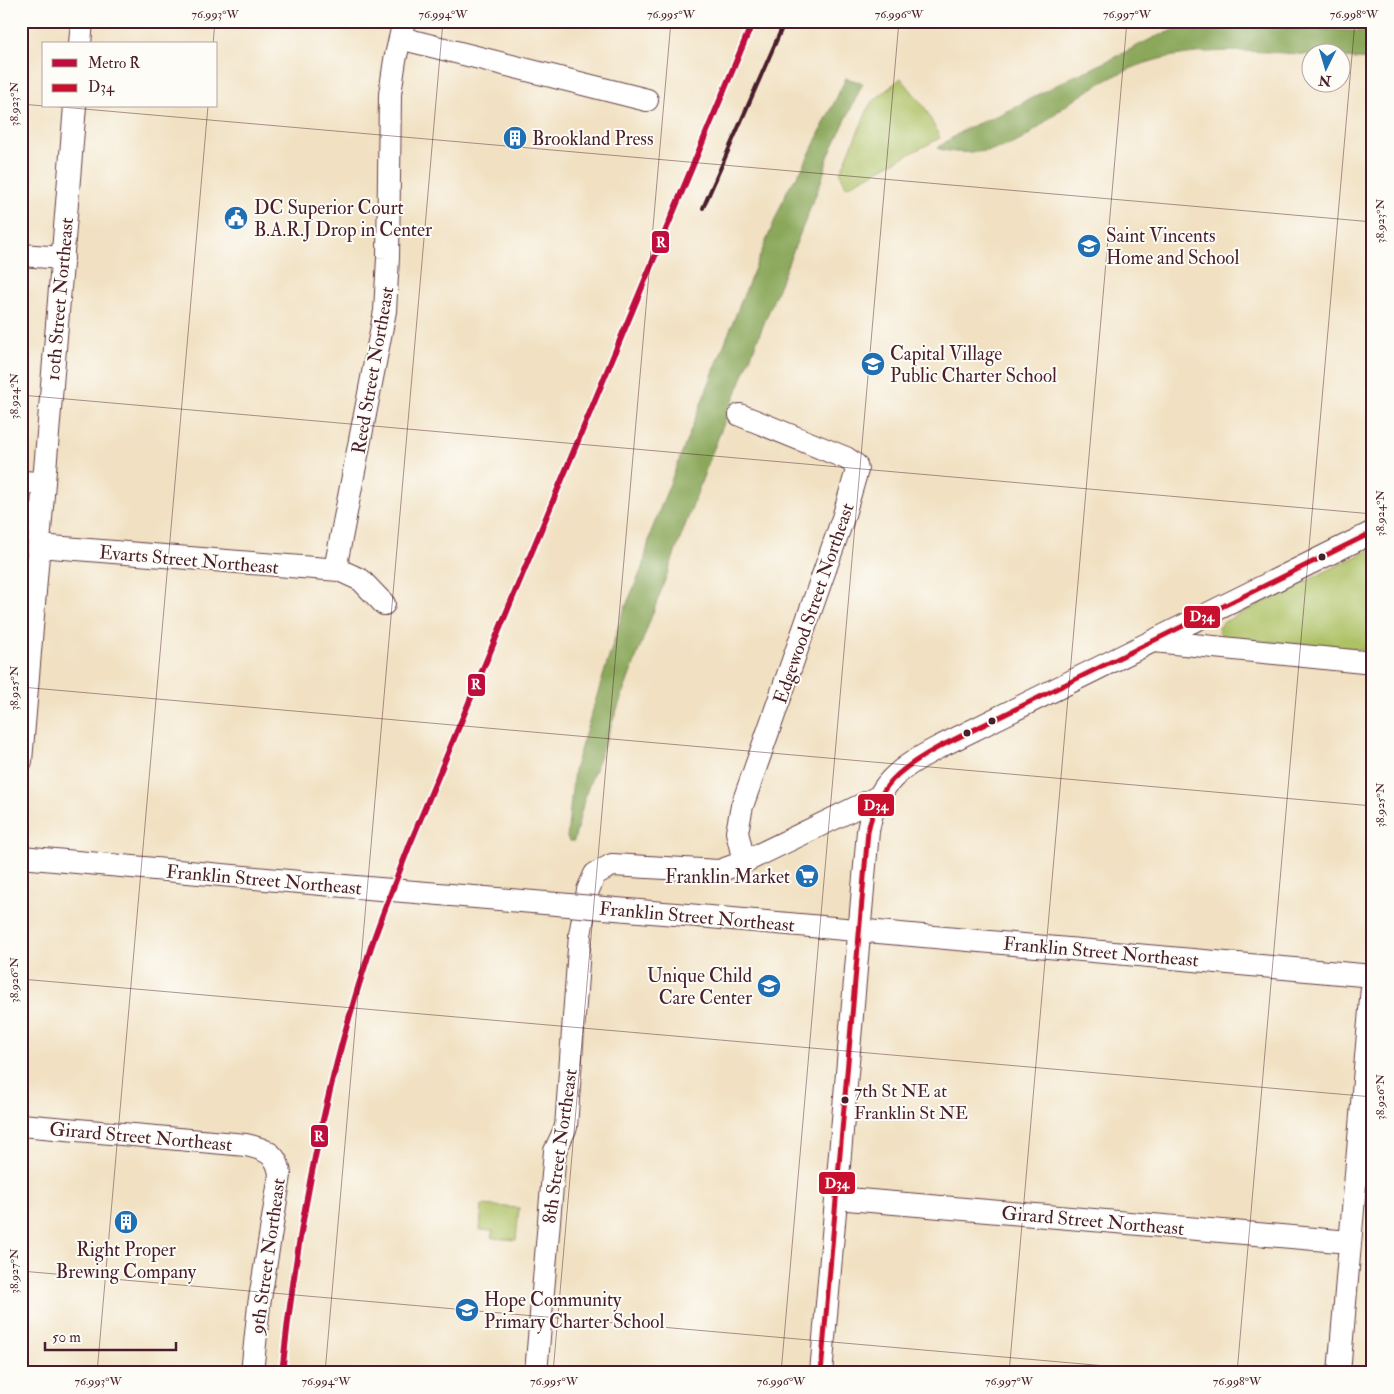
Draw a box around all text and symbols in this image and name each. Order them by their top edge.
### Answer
text: 76.993°W [191,7,239,22]
text: 76.994°W [418,7,468,22]
text: 76.995°W [647,7,696,22]
text: 76.996°W [875,7,924,22]
text: 76.997°W [1103,7,1152,22]
text: 76.998°W [1330,7,1379,22]
legend [42,42,218,108]
north arrow [1302,42,1352,92]
text: Metro R [88,54,141,73]
text: N [1317,71,1333,90]
text: D34 [88,78,115,97]
text: 38.923°N [7,82,22,126]
building icon: Brookland Press [502,125,528,151]
place label: Brookland Press [532,127,653,151]
place label: DC Superior Court B.A.R.J Drop in Center [254,196,432,243]
text: 38.923°N [1373,199,1388,243]
public building icon: DC Superior Court B.A.R.J Drop in Center [223,205,249,231]
street label: 10th Street Northeast [41,217,79,382]
place label: Saint Vincents Home and School [1106,224,1239,270]
line badge: R [651,230,670,254]
school or university icon: Saint Vincents Home and School [1076,233,1102,259]
text: R [656,234,667,251]
street label: Reed Street Northeast [346,284,400,456]
place label: Capital Village Public Charter School [890,342,1057,388]
school or university icon: Capital Village Public Charter School [860,351,886,377]
text: 38.924°N [7,373,22,419]
text: 38.924°N [1373,490,1388,536]
street label: Edgewood Street Northeast [768,500,860,707]
street label: Evarts Street Northeast [98,540,280,580]
unlabelled marker [1317,552,1327,562]
line badge: D34 [1183,605,1221,629]
text: D34 [1190,608,1216,625]
text: 38.925°N [7,665,22,711]
line badge: R [467,673,486,697]
text: R [471,676,482,693]
unlabelled marker [987,716,997,726]
unlabelled marker [962,728,972,738]
text: 38.925°N [1373,782,1388,828]
line badge: D34 [857,793,895,817]
text: D34 [864,797,890,814]
street label: Franklin Street Northeast [165,859,363,900]
supermarket icon: Franklin Market [794,863,820,889]
place label: Franklin Market [665,865,790,889]
street label: Franklin Street Northeast [598,896,796,937]
street label: Franklin Street Northeast [1002,931,1200,972]
text: 38.926°N [7,957,22,1003]
place label: Unique Child Care Center [647,964,753,1010]
school or university icon: Unique Child Care Center [756,973,782,999]
street label: 8th Street Northeast [537,1067,583,1225]
text: 38.926°N [1373,1074,1388,1120]
place label: 7th St NE at Franklin St NE [854,1080,968,1125]
marker: 7th St NE at Franklin St NE [840,1095,850,1105]
street label: Girard Street Northeast [49,1117,233,1157]
line badge: R [310,1124,329,1148]
text: R [314,1128,325,1145]
line badge: D34 [818,1171,856,1195]
text: D34 [825,1175,851,1192]
street label: 9th Street Northeast [245,1177,291,1338]
street label: Girard Street Northeast [1001,1201,1185,1241]
building icon: Right Proper Brewing Company [113,1209,139,1235]
place label: Right Proper Brewing Company [56,1238,197,1285]
text: 38.927°N [7,1248,22,1294]
place label: Hope Community Primary Charter School [484,1288,664,1334]
school or university icon: Hope Community Primary Charter School [454,1297,480,1323]
scale bar [45,1319,176,1351]
text: 50 m [52,1328,81,1347]
text: 76.993°W [74,1374,122,1389]
text: 76.994°W [301,1374,351,1389]
text: 76.995°W [530,1374,579,1389]
text: 76.996°W [757,1374,806,1389]
text: 76.997°W [985,1374,1034,1389]
text: 76.998°W [1213,1374,1262,1389]

